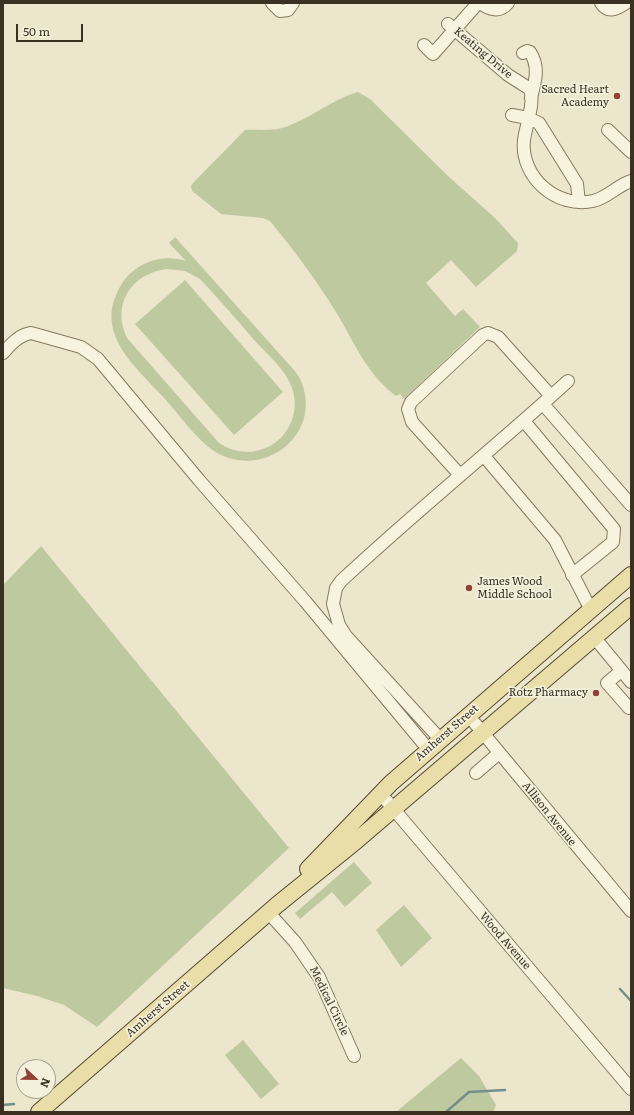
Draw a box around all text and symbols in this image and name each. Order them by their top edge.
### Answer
scale bar [18,16,85,42]
text: 50 m [23,22,50,40]
street label: Keating Drive [451,25,515,81]
place label: Sacred Heart Academy [541,83,609,109]
marker: Sacred Heart Academy [612,91,622,101]
place label: James Wood Middle School [477,575,552,601]
marker: James Wood Middle School [464,583,474,593]
place label: Rotz Pharmacy [509,686,588,700]
marker: Rotz Pharmacy [591,688,601,698]
street label: Amherst Street [413,702,481,764]
street label: Allison Avenue [519,779,579,849]
street label: Wood Avenue [477,910,533,972]
street label: Medical Circle [307,964,351,1038]
street label: Amherst Street [124,978,192,1040]
north arrow [16,1059,56,1099]
text: N [37,1076,55,1090]

